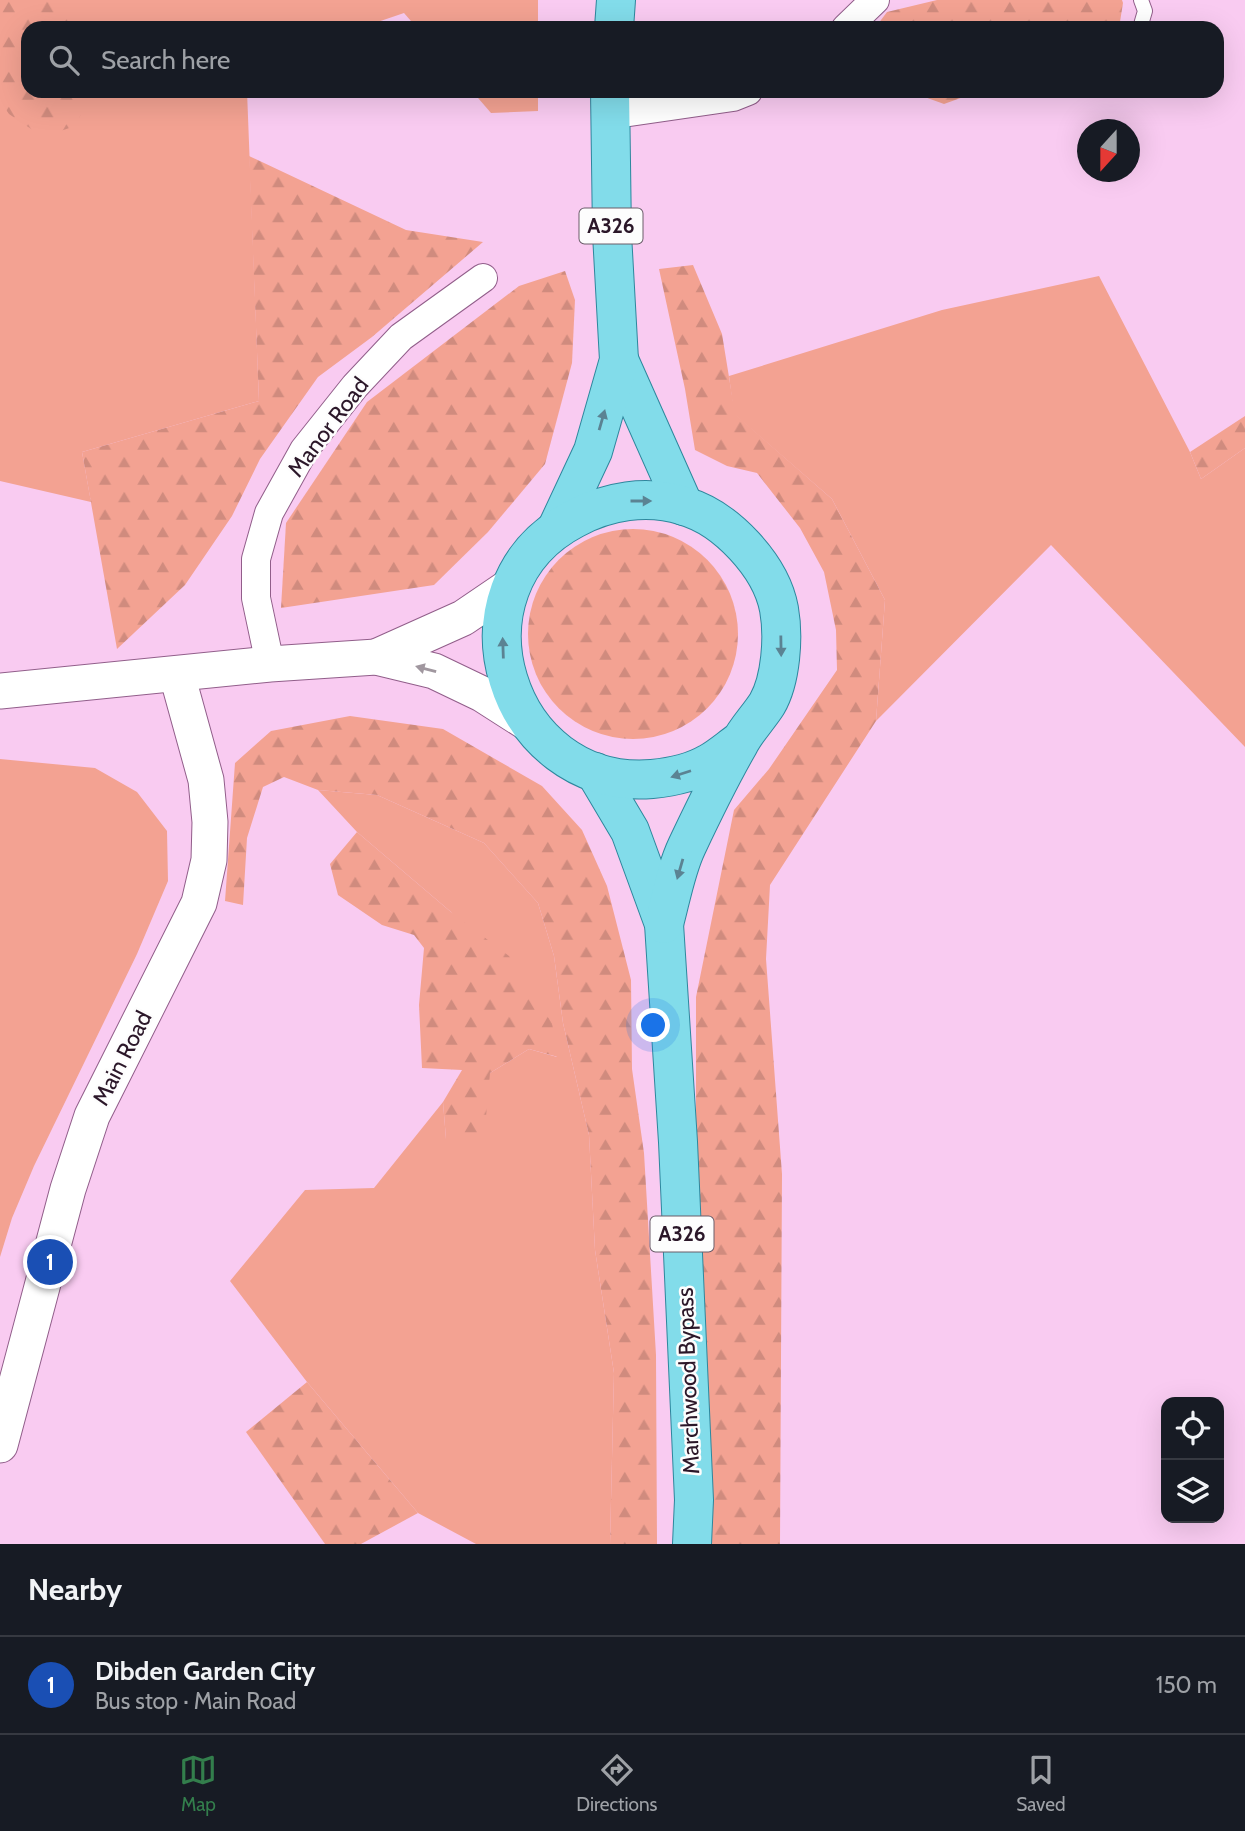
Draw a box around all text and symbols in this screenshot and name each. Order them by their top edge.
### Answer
search box [21,21,1224,98]
icon: search [45,41,83,79]
text: Search here [101,44,230,76]
north arrow [1077,119,1140,182]
road number: A326 [580,208,642,244]
street label: Manor Road [281,372,375,482]
one-way arrow [597,409,607,430]
one-way arrow [630,495,652,507]
one-way arrow [775,635,787,657]
one-way arrow [497,637,508,659]
one-way arrow [415,664,436,674]
one-way arrow [670,769,691,779]
one-way arrow [674,859,684,880]
street label: Main Road [86,1006,158,1110]
your location [636,1008,670,1042]
road number: A326 [650,1216,714,1252]
pin: 1 [27,1236,73,1288]
street label: Marchwood Bypass [671,1287,705,1475]
map controls [1161,1397,1224,1523]
button: locate [1161,1397,1224,1460]
button: layers [1161,1460,1224,1523]
text: Nearby [28,1571,122,1608]
text: Dibden Garden City [95,1655,316,1687]
text: 1 [47,1671,55,1699]
text: 150 m [1156,1671,1217,1699]
text: Bus stop · Main Road [95,1687,296,1715]
tab: Map [179,1751,217,1816]
tab: Directions [576,1751,657,1816]
tab: Saved [1016,1751,1066,1816]

